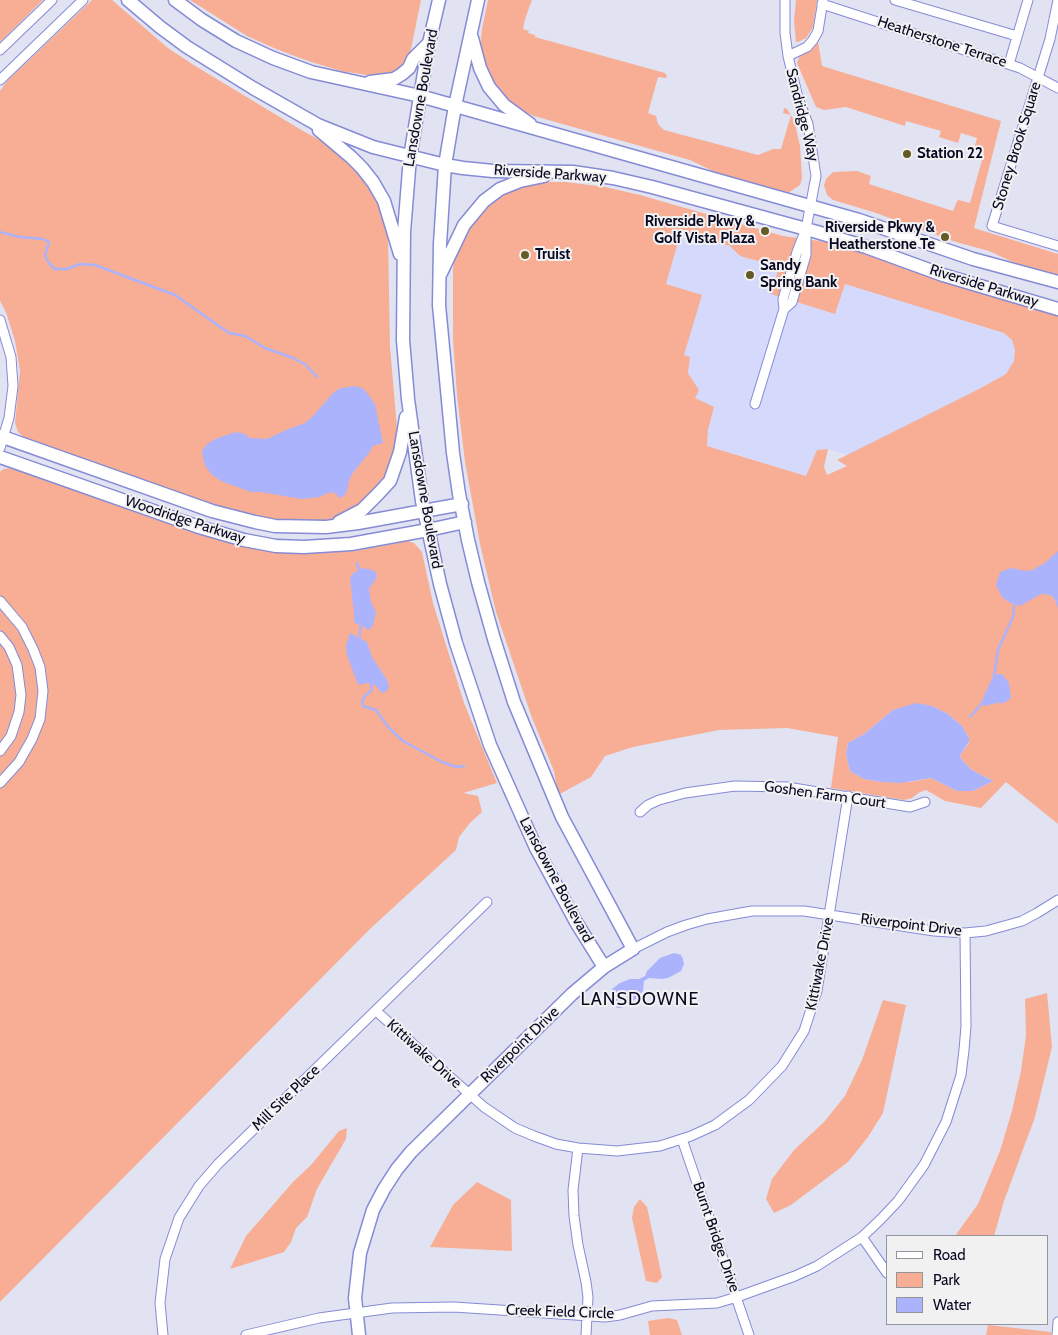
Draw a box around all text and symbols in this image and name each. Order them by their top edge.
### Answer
street label: Heatherstone Terrace [875,13,1009,71]
street label: Lansdowne Boulevard [400,28,442,168]
street label: Sandridge Way [782,66,822,164]
street label: Stoney Brook Square [989,80,1045,212]
place label: Station 22 [917,145,983,163]
marker: Station 22 [901,148,913,160]
street label: Riverside Parkway [493,161,607,187]
place label: Riverside Pkwy & Golf Vista Plaza [645,213,755,248]
place label: Riverside Pkwy & Heatherstone Te [825,219,935,254]
marker: Riverside Pkwy & Golf Vista Plaza [759,225,771,237]
marker: Riverside Pkwy & Heatherstone Te [939,231,951,243]
place label: Truist [535,246,570,264]
marker: Truist [519,249,531,261]
place label: Sandy Spring Bank [760,257,837,292]
street label: Riverside Parkway [927,261,1041,311]
marker: Sandy Spring Bank [744,269,756,281]
street label: Lansdowne Boulevard [404,430,446,570]
street label: Woodridge Parkway [123,492,247,548]
street label: Goshen Farm Court [763,778,887,812]
street label: Lansdowne Boulevard [515,814,597,946]
street label: Riverpoint Drive [859,910,963,940]
street label: Kittiwake Drive [802,916,838,1012]
district label: LANSDOWNE [579,989,701,1011]
street label: Riverpoint Drive [477,1003,563,1087]
street label: Kittiwake Drive [383,1016,465,1092]
street label: Mill Site Place [248,1061,324,1135]
street label: Burnt Bridge Drive [689,1179,743,1295]
legend [886,1235,1048,1325]
text: Road [933,1246,966,1264]
text: Park [933,1271,960,1289]
text: Water [933,1296,971,1314]
street label: Creek Field Circle [506,1301,614,1323]

